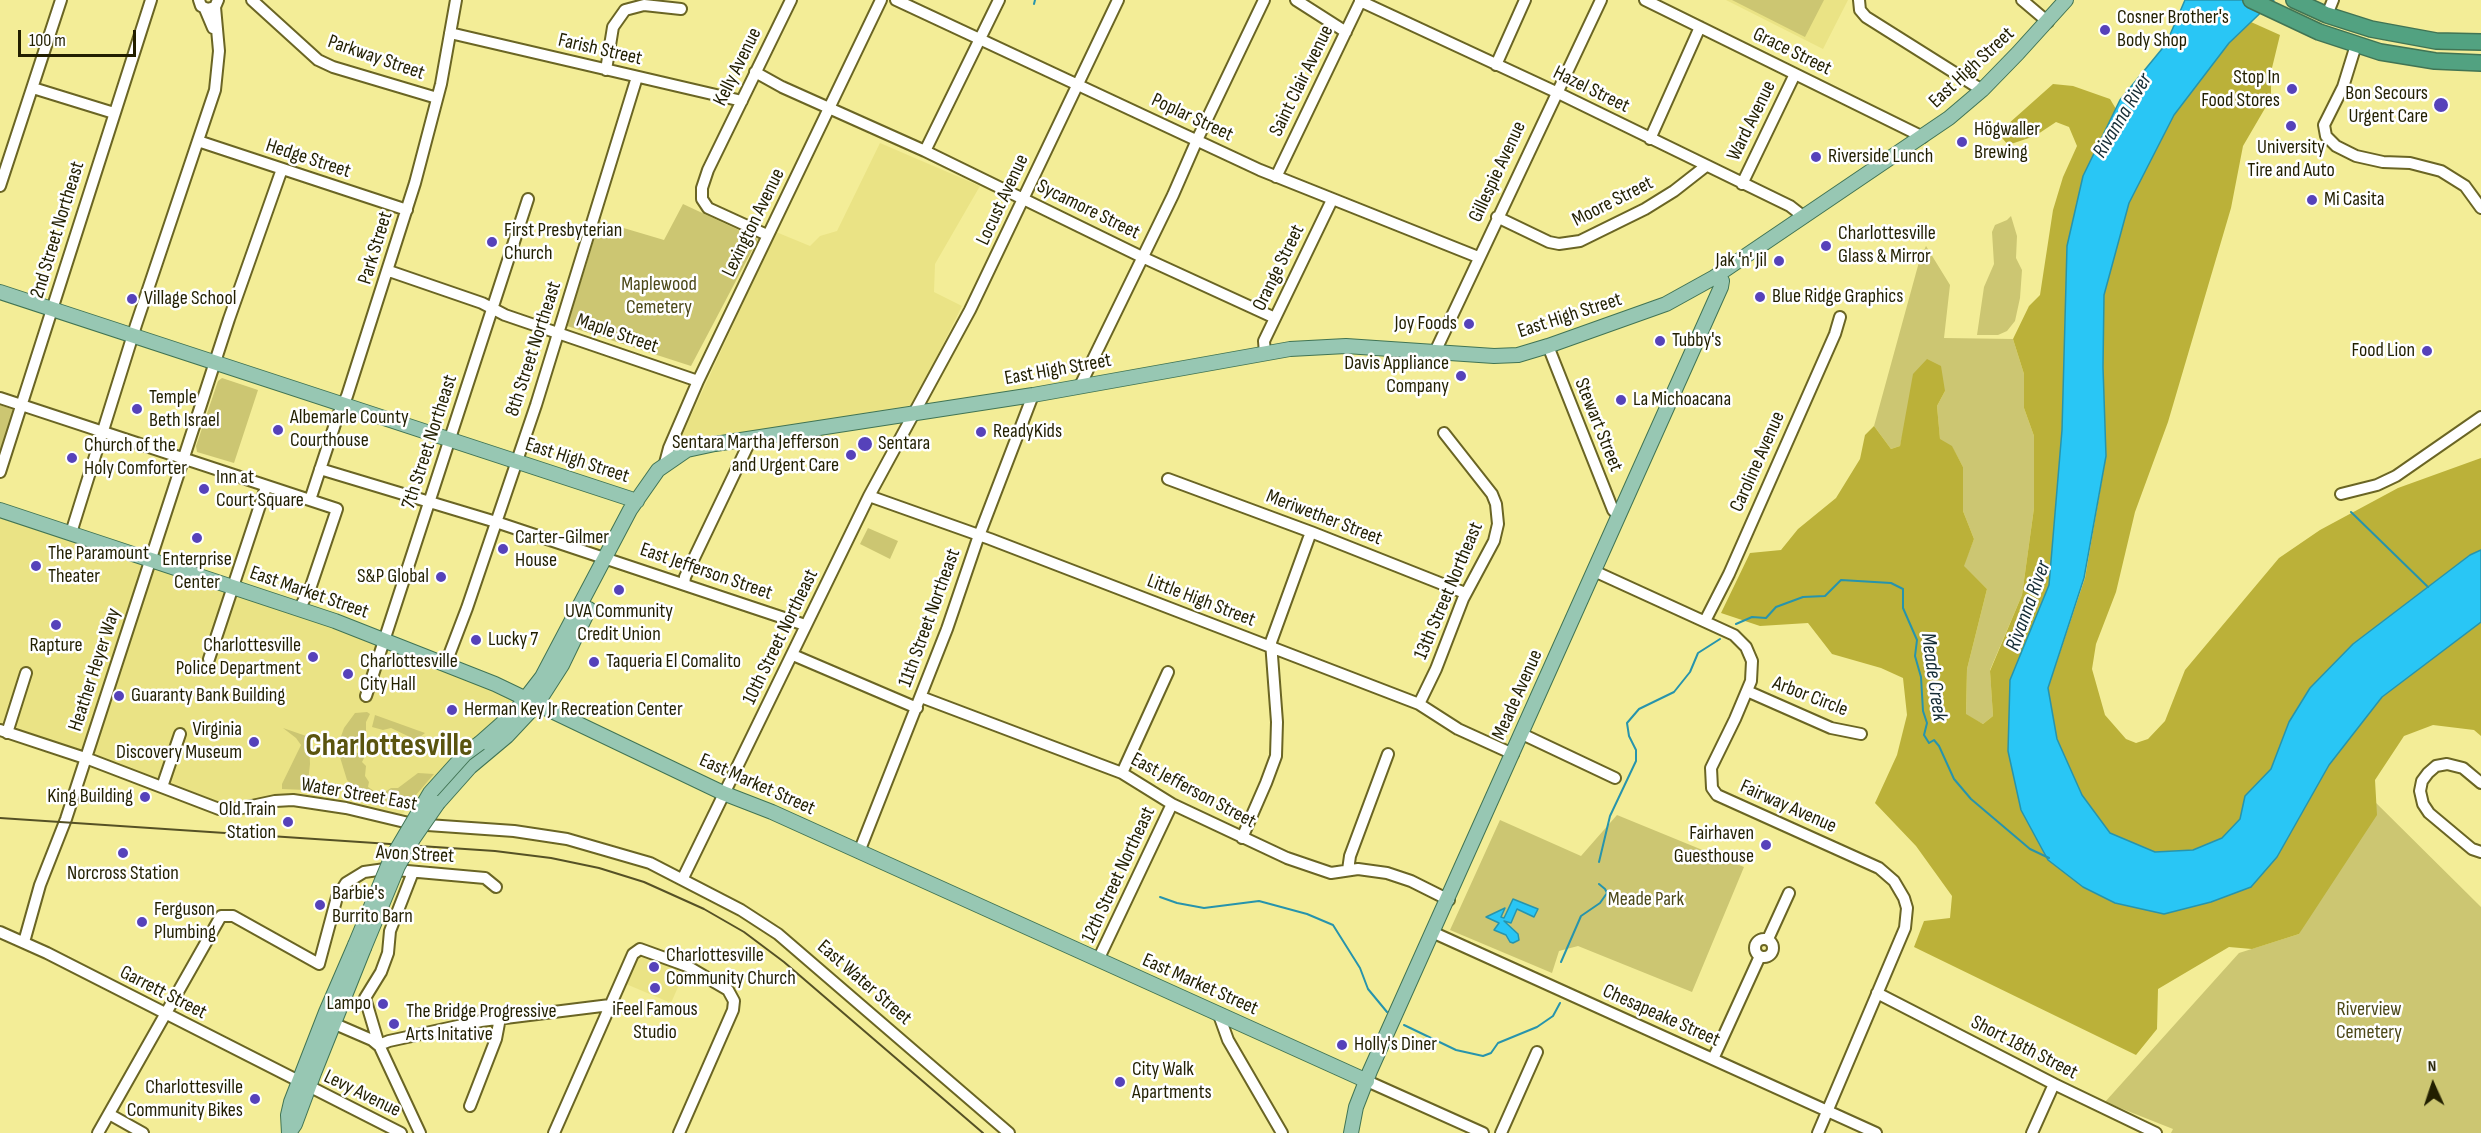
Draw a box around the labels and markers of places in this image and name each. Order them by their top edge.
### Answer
place label: Cosner Brother's Body Shop [2117,6,2229,53]
marker: Cosner Brother's Body Shop [2098,23,2112,37]
place label: Stop In Food Stores [2201,66,2280,113]
marker: Stop In Food Stores [2285,82,2299,96]
place label: Bon Secours Urgent Care [2345,82,2428,129]
marker: Bon Secours Urgent Care [2432,96,2450,114]
place label: Högwaller Brewing [1974,118,2040,165]
marker: University Tire and Auto [2284,119,2298,133]
marker: Högwaller Brewing [1955,135,1969,149]
place label: University Tire and Auto [2247,136,2335,183]
place label: Riverside Lunch [1828,145,1933,169]
marker: Riverside Lunch [1809,150,1823,164]
place label: Mi Casita [2324,188,2384,212]
marker: Mi Casita [2305,193,2319,207]
place label: First Presbyterian Church [504,219,622,266]
place label: Charlottesville Glass & Mirror [1838,222,1936,269]
marker: First Presbyterian Church [485,235,499,249]
marker: Charlottesville Glass & Mirror [1819,239,1833,253]
place label: Jak 'n' Jil [1716,249,1767,273]
marker: Jak 'n' Jil [1772,254,1786,268]
place label: Blue Ridge Graphics [1772,285,1903,309]
place label: Village School [144,287,236,311]
marker: Blue Ridge Graphics [1753,290,1767,304]
marker: Village School [125,292,139,306]
place label: Joy Foods [1394,312,1457,336]
marker: Joy Foods [1462,317,1476,331]
place label: Tubby's [1672,329,1722,353]
marker: Tubby's [1653,334,1667,348]
place label: Food Lion [2352,339,2415,363]
marker: Food Lion [2420,344,2434,358]
place label: Davis Appliance Company [1344,352,1449,399]
marker: Davis Appliance Company [1454,369,1468,383]
place label: Temple Beth Israel [149,386,220,433]
place label: La Michoacana [1633,388,1731,412]
marker: La Michoacana [1614,393,1628,407]
marker: Temple Beth Israel [130,402,144,416]
place label: Albemarle County Courthouse [290,406,409,453]
place label: ReadyKids [993,420,1062,444]
marker: Albemarle County Courthouse [271,423,285,437]
marker: ReadyKids [974,425,988,439]
place label: Sentara Martha Jefferson and Urgent Care [672,431,839,478]
place label: Sentara [878,432,930,456]
place label: Church of the Holy Comforter [84,434,187,481]
marker: Sentara [856,435,874,453]
marker: Sentara Martha Jefferson and Urgent Care [844,448,858,462]
marker: Church of the Holy Comforter [65,451,79,465]
place label: Inn at Court Square [216,466,304,513]
marker: Inn at Court Square [197,482,211,496]
place label: Carter-Gilmer House [515,526,609,573]
marker: Enterprise Center [190,531,204,545]
place label: The Paramount Theater [48,542,149,589]
marker: Carter-Gilmer House [496,542,510,556]
place label: Enterprise Center [162,548,232,595]
marker: The Paramount Theater [29,559,43,573]
place label: S&P Global [357,565,429,589]
marker: S&P Global [434,570,448,584]
marker: UVA Community Credit Union [612,583,626,597]
place label: UVA Community Credit Union [565,600,673,647]
marker: Rapture [49,618,63,632]
place label: Lucky 7 [488,628,538,652]
marker: Lucky 7 [469,633,483,647]
place label: Rapture [30,634,82,658]
place label: Charlottesville Police Department [176,634,301,681]
marker: Charlottesville Police Department [306,650,320,664]
place label: Charlottesville City Hall [360,650,458,697]
place label: Taqueria El Comalito [606,650,741,674]
marker: Taqueria El Comalito [587,655,601,669]
marker: Charlottesville City Hall [341,667,355,681]
place label: Guaranty Bank Building [131,684,285,708]
marker: Guaranty Bank Building [112,689,126,703]
place label: Herman Key Jr Recreation Center [464,698,683,722]
marker: Herman Key Jr Recreation Center [445,703,459,717]
place label: Virginia Discovery Museum [116,718,242,765]
marker: Virginia Discovery Museum [247,735,261,749]
place label: King Building [47,785,133,809]
marker: King Building [138,790,152,804]
place label: Old Train Station [219,798,276,845]
marker: Old Train Station [281,815,295,829]
place label: Fairhaven Guesthouse [1674,822,1754,869]
marker: Fairhaven Guesthouse [1759,838,1773,852]
marker: Norcross Station [116,846,130,860]
place label: Norcross Station [67,862,179,886]
place label: Barbie's Burrito Barn [332,882,413,929]
place label: Ferguson Plumbing [154,898,216,945]
marker: Barbie's Burrito Barn [313,898,327,912]
marker: Ferguson Plumbing [135,915,149,929]
place label: Charlottesville Community Church [666,944,796,991]
marker: Charlottesville Community Church [647,960,661,974]
marker: iFeel Famous Studio [648,981,662,995]
place label: Lampo [326,992,371,1016]
marker: Lampo [376,997,390,1011]
place label: iFeel Famous Studio [612,998,698,1045]
place label: The Bridge Progressive Arts Initative [406,1000,557,1047]
marker: The Bridge Progressive Arts Initative [387,1017,401,1031]
place label: Holly's Diner [1354,1033,1437,1057]
marker: Holly's Diner [1335,1038,1349,1052]
place label: City Walk Apartments [1132,1058,1212,1105]
marker: City Walk Apartments [1113,1075,1127,1089]
place label: Charlottesville Community Bikes [127,1076,243,1123]
marker: Charlottesville Community Bikes [248,1092,262,1106]

